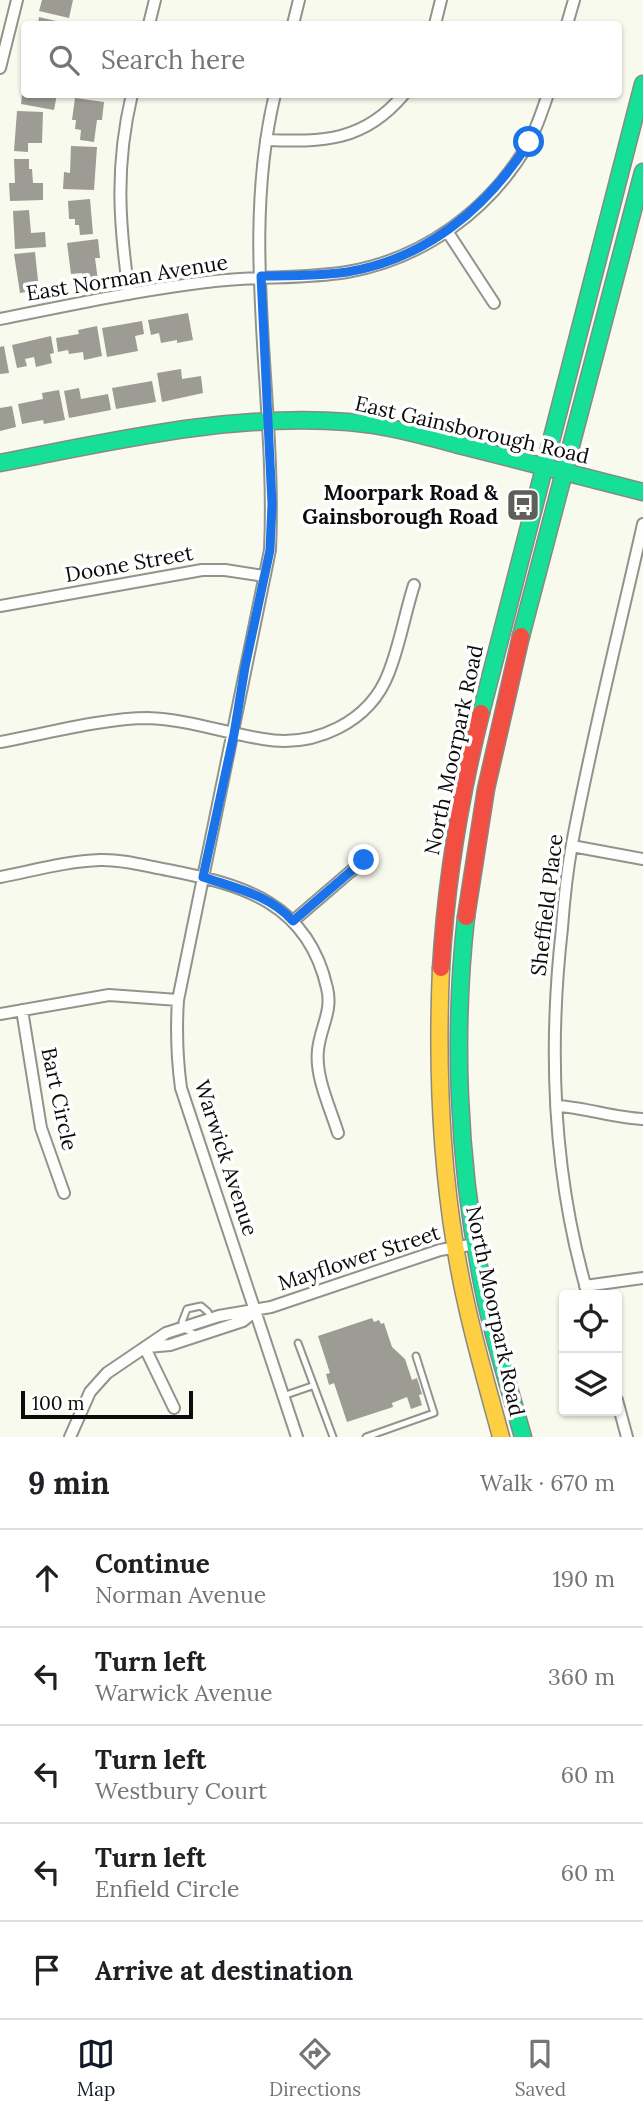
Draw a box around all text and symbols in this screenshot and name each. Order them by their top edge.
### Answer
search box [21,21,622,98]
icon: search [45,41,83,79]
text: Search here [101,43,245,76]
route start [513,126,544,157]
street label: East Norman Avenue [24,248,230,307]
street label: East Gainsborough Road [352,389,592,470]
place label: Moorpark Road & Gainsborough Road [302,479,499,530]
bus stop icon: Moorpark Road & Gainsborough Road [504,486,542,524]
street label: Doone Street [63,539,196,588]
street label: North Moorpark Road [418,642,489,857]
street label: Sheffield Place [524,832,569,978]
route end [348,844,379,875]
street label: Bart Circle [35,1045,84,1153]
street label: Warwick Avenue [189,1077,264,1239]
street label: North Moorpark Road [460,1203,531,1418]
street label: Mayflower Street [275,1218,444,1296]
map controls [559,1290,622,1416]
button: locate [559,1290,622,1353]
button: layers [559,1353,622,1416]
scale bar [21,1388,192,1420]
text: 100 m [32,1391,85,1415]
text: 9 min [28,1464,110,1502]
text: Walk · 670 m [480,1468,615,1497]
text: Continue [95,1547,210,1580]
icon: ahead [28,1559,66,1597]
text: 190 m [552,1564,615,1593]
text: Norman Avenue [95,1580,266,1609]
text: Turn left [95,1645,206,1678]
icon: left [28,1657,66,1695]
text: 360 m [548,1662,615,1691]
text: Warwick Avenue [95,1678,273,1707]
text: Turn left [95,1743,206,1776]
icon: left [28,1755,66,1793]
text: 60 m [561,1760,615,1789]
text: Westbury Court [95,1776,267,1805]
text: Turn left [95,1841,206,1874]
icon: left [28,1853,66,1891]
text: 60 m [561,1858,615,1887]
text: Enfield Circle [95,1874,239,1903]
icon: arrive [28,1951,66,1989]
text: Arrive at destination [95,1954,353,1987]
tab: Map [77,2035,115,2101]
tab: Directions [269,2035,361,2101]
tab: Saved [515,2035,566,2101]

